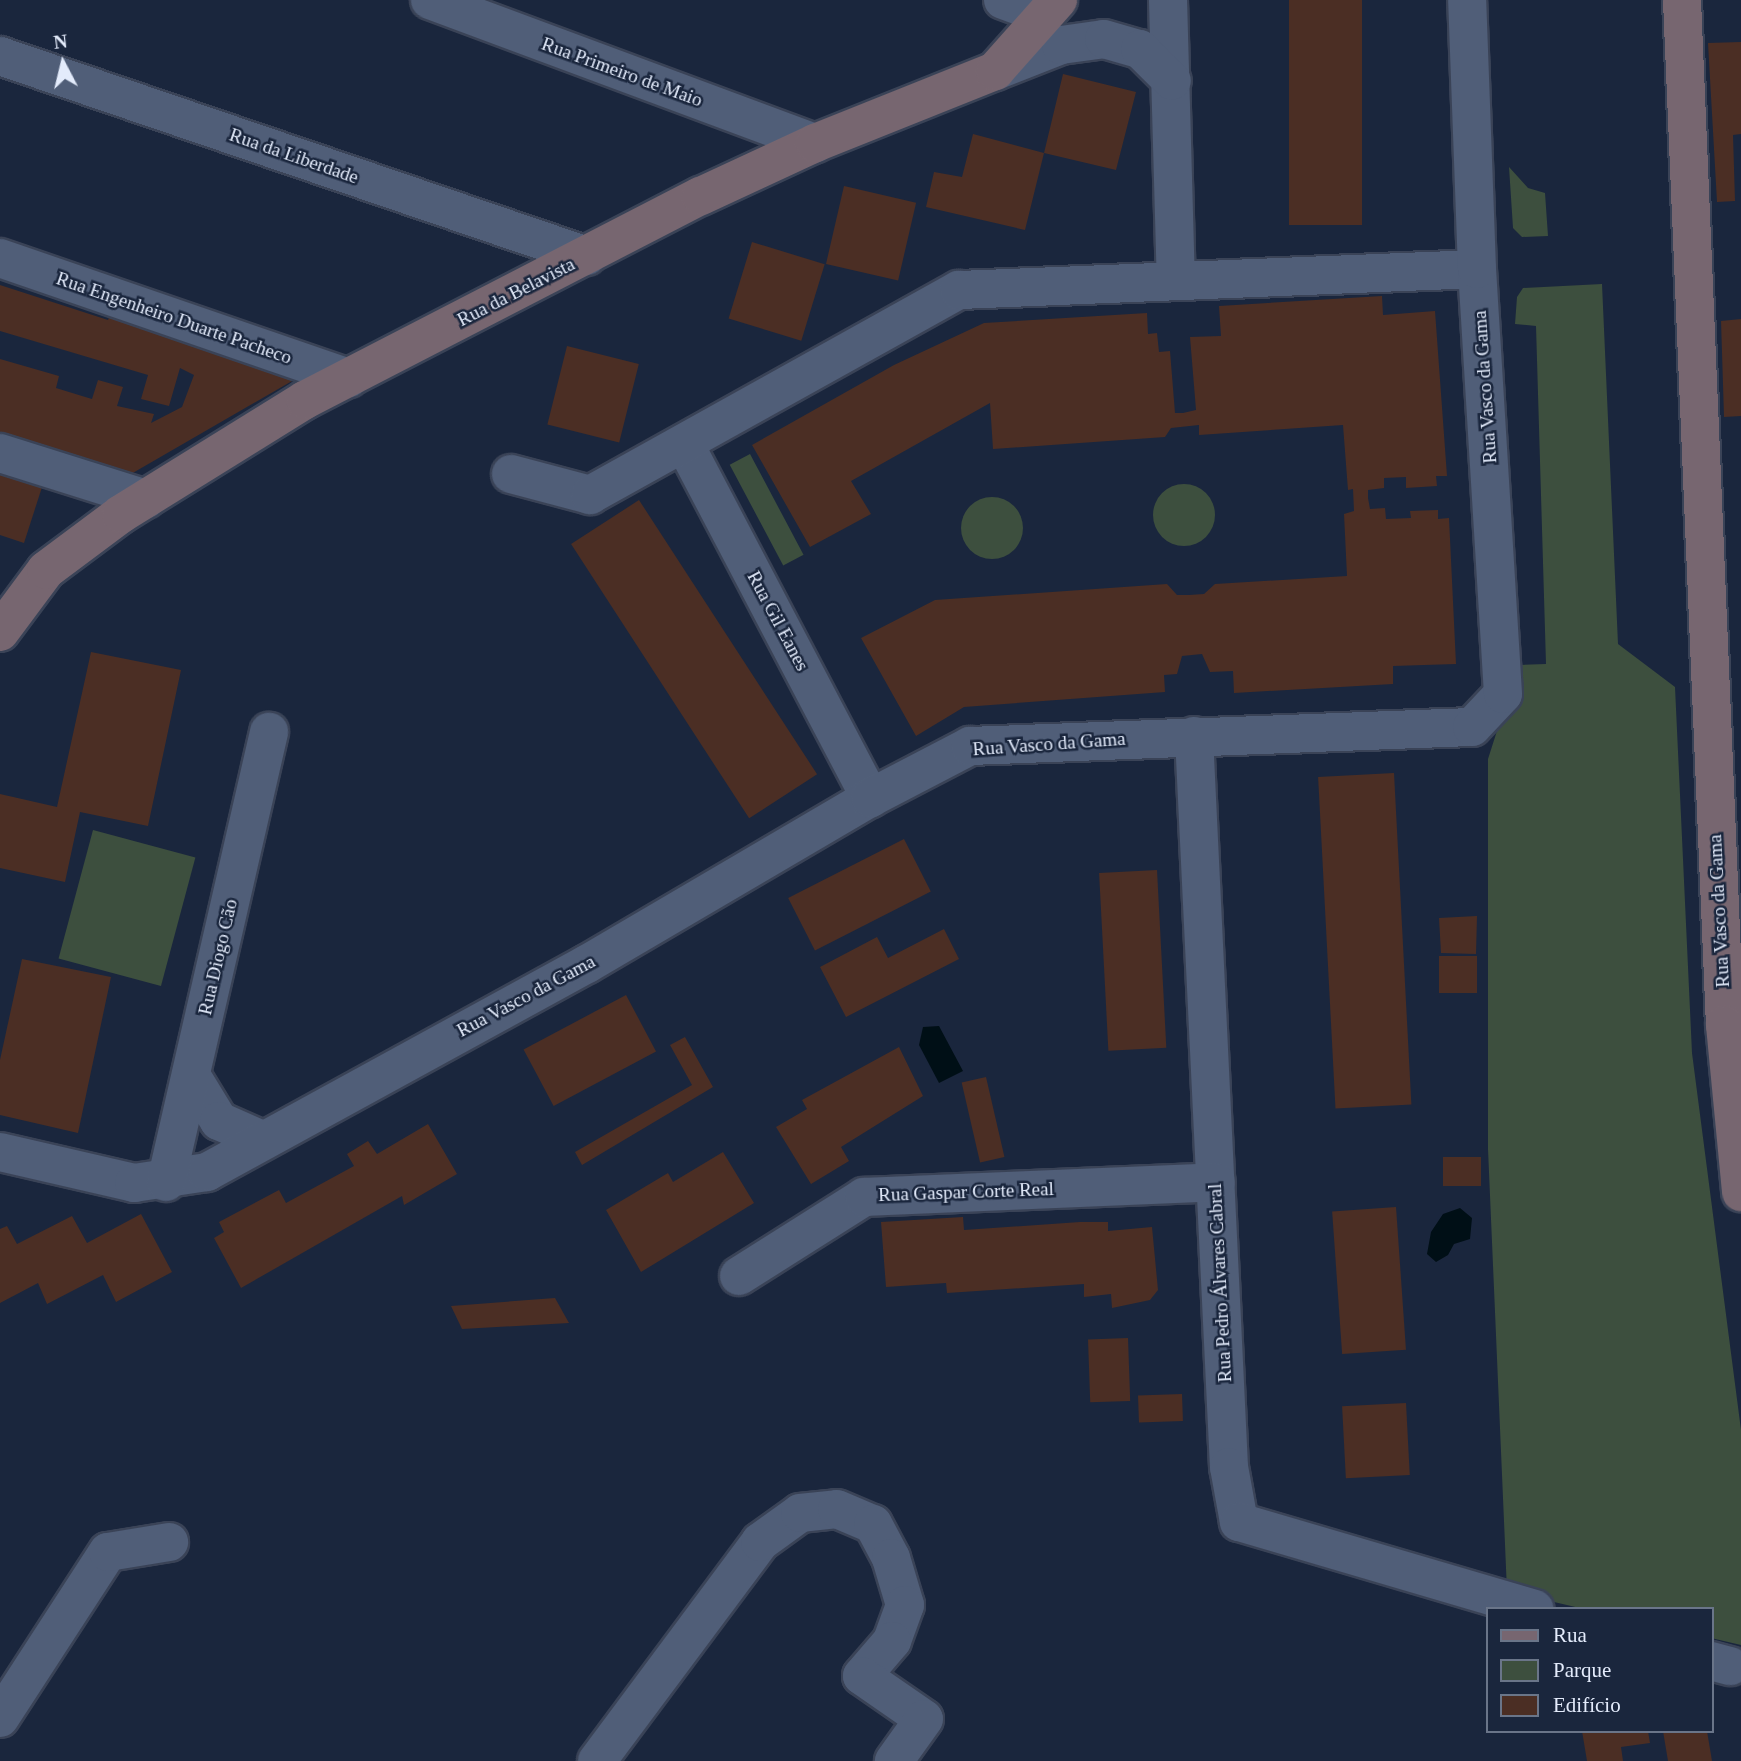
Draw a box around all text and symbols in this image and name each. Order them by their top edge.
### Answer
north arrow [28,28,98,98]
text: N [52,30,68,53]
street label: Rua Primeiro de Maio [539,32,705,112]
street label: Rua da Liberdade [226,123,362,189]
street label: Rua da Belavista [453,253,579,331]
street label: Rua Engenheiro Duarte Pacheco [53,267,295,369]
street label: Rua Vasco da Gama [1468,310,1502,464]
street label: Rua Gil Eanes [742,567,814,675]
street label: Rua Vasco da Gama [972,727,1126,761]
street label: Rua Vasco da Gama [1704,834,1734,988]
street label: Rua Diogo Cão [194,897,242,1017]
street label: Rua Vasco da Gama [453,950,599,1042]
street label: Rua Gaspar Corte Real [878,1178,1054,1206]
street label: Rua Pedro Álvares Cabral [1203,1183,1237,1383]
legend [1486,1607,1713,1733]
text: Rua [1553,1623,1587,1647]
text: Parque [1553,1658,1611,1682]
text: Edifício [1553,1693,1621,1717]

